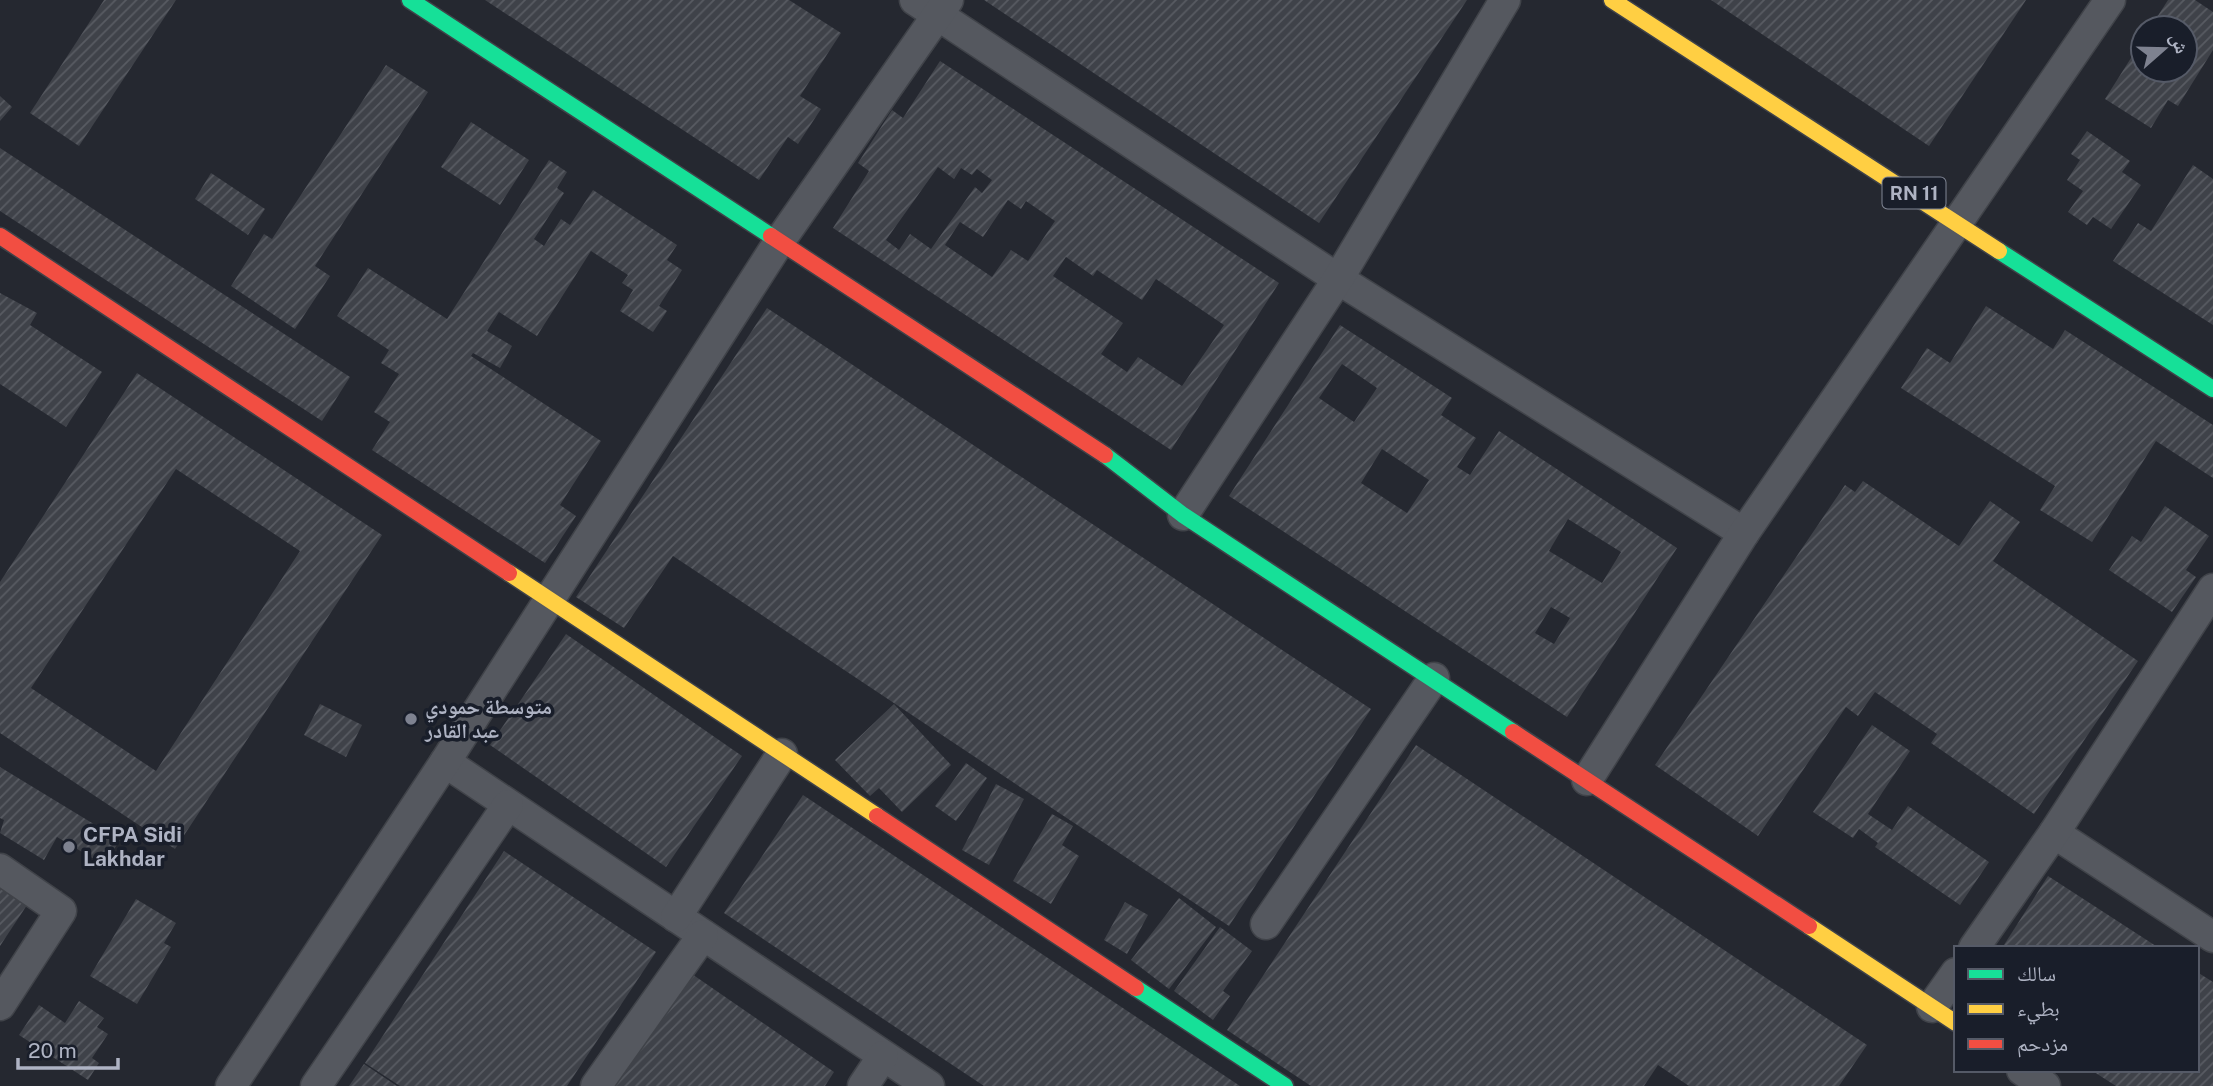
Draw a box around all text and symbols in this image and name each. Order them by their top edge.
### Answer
north arrow [2129,14,2199,84]
text: ش [2165,30,2194,57]
road number: RN 11 [1882,178,1946,209]
place label: متوسطة حمودي عبد القادر [424,694,552,743]
marker: متوسطة حمودي عبد القادر [403,711,419,727]
place label: CFPA Sidi Lakhdar [83,822,182,871]
marker: CFPA Sidi Lakhdar [61,839,77,855]
legend [1954,946,2199,1072]
text: سالك [2017,961,2056,986]
text: بطيء [2017,996,2060,1025]
scale bar [18,1026,117,1070]
text: مزدحم [2017,1031,2068,1058]
text: 20 m [28,1038,77,1063]

